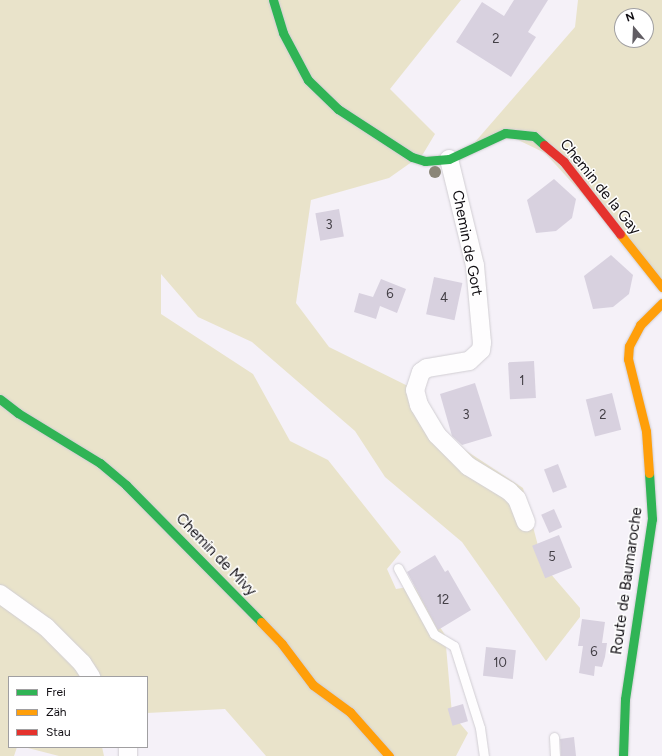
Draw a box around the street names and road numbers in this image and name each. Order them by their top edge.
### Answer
street label: Chemin de la Gay [556,136,644,238]
street label: Chemin de Gort [448,189,486,297]
street label: Route de Baumaroche [608,506,646,656]
street label: Chemin de Mivy [172,510,260,600]

